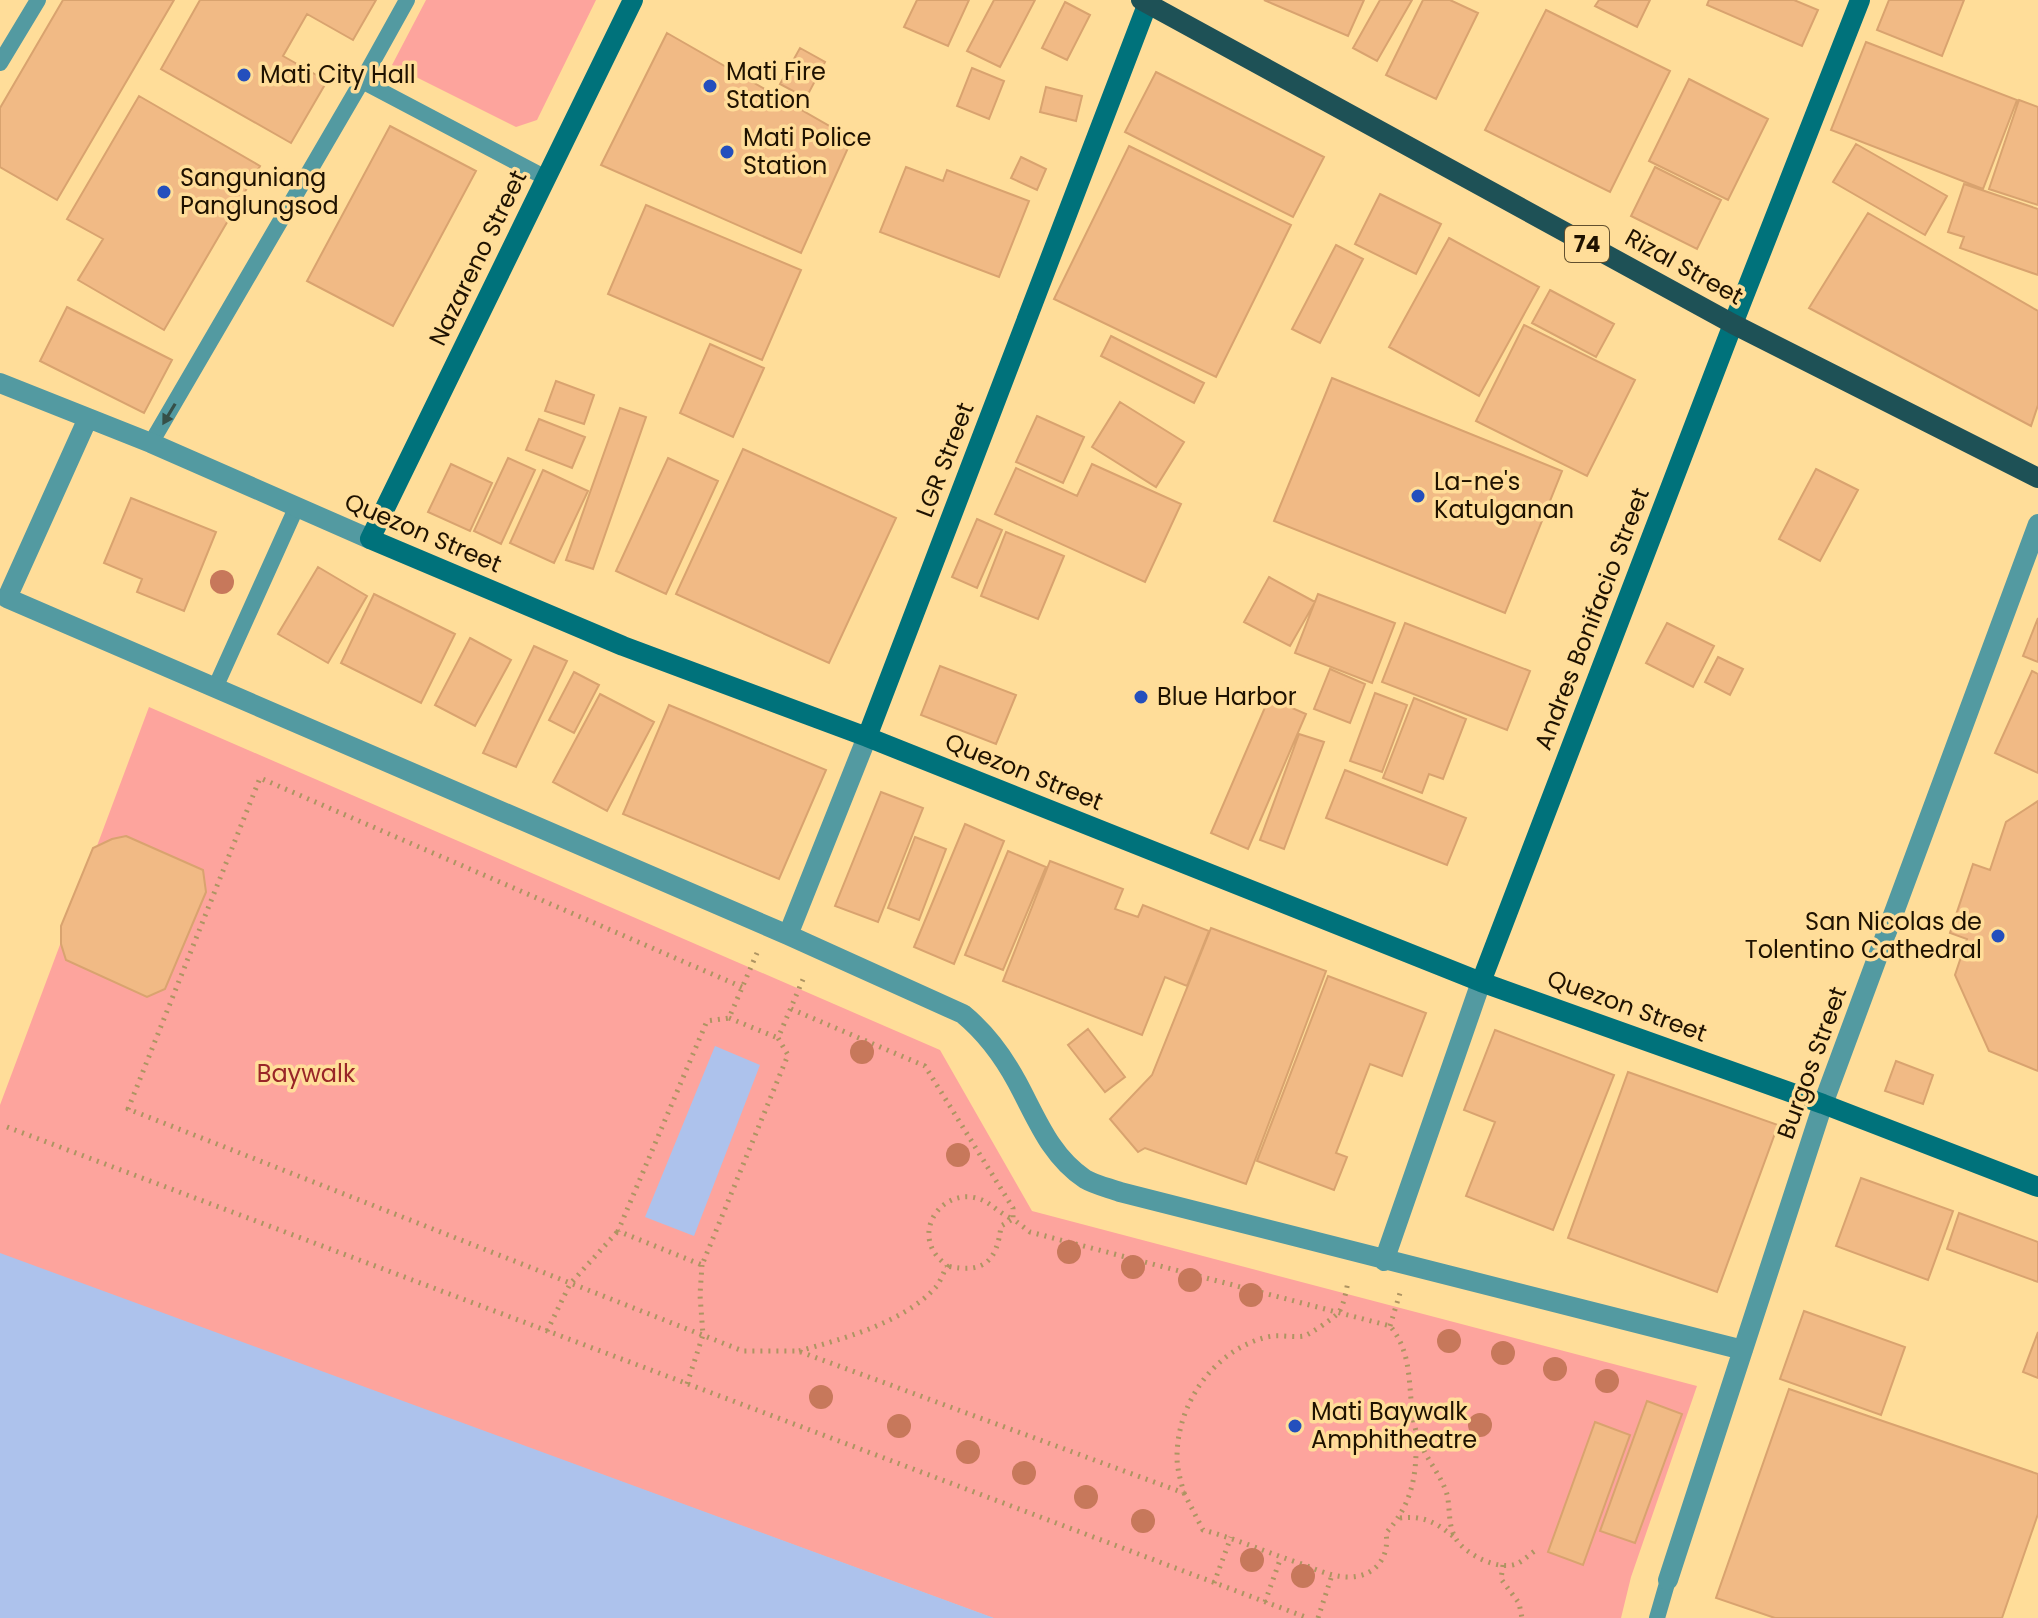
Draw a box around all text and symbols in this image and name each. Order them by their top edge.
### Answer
place label: Mati Fire Station [726,55,826,116]
place label: Mati City Hall [260,58,416,91]
marker: Mati City Hall [235,66,253,84]
marker: Mati Fire Station [701,77,719,95]
place label: Mati Police Station [743,121,871,182]
marker: Mati Police Station [718,143,736,161]
place label: Sanguniang Panglungsod [180,161,339,222]
street label: Nazareno Street [421,164,534,351]
marker: Sanguniang Panglungsod [155,183,173,201]
street label: Rizal Street [1619,221,1749,313]
road number: 74 [1565,226,1609,262]
street label: LGR Street [908,398,981,522]
one-way arrow [162,403,176,425]
place label: La-ne's Katulganan [1434,465,1574,526]
street label: Andres Bonifacio Street [1526,483,1657,755]
street label: Quezon Street [340,485,507,580]
marker: La-ne's Katulganan [1409,487,1427,505]
place label: Blue Harbor [1157,680,1297,713]
marker: Blue Harbor [1132,688,1150,706]
street label: Quezon Street [940,725,1108,818]
place label: San Nicolas de Tolentino Cathedral [1745,905,1982,966]
marker: San Nicolas de Tolentino Cathedral [1989,927,2007,945]
street label: Quezon Street [1543,961,1712,1050]
street label: Burgos Street [1769,982,1854,1144]
park label: Baywalk [257,1057,356,1090]
place label: Mati Baywalk Amphitheatre [1311,1395,1477,1456]
marker: Mati Baywalk Amphitheatre [1286,1417,1304,1435]

